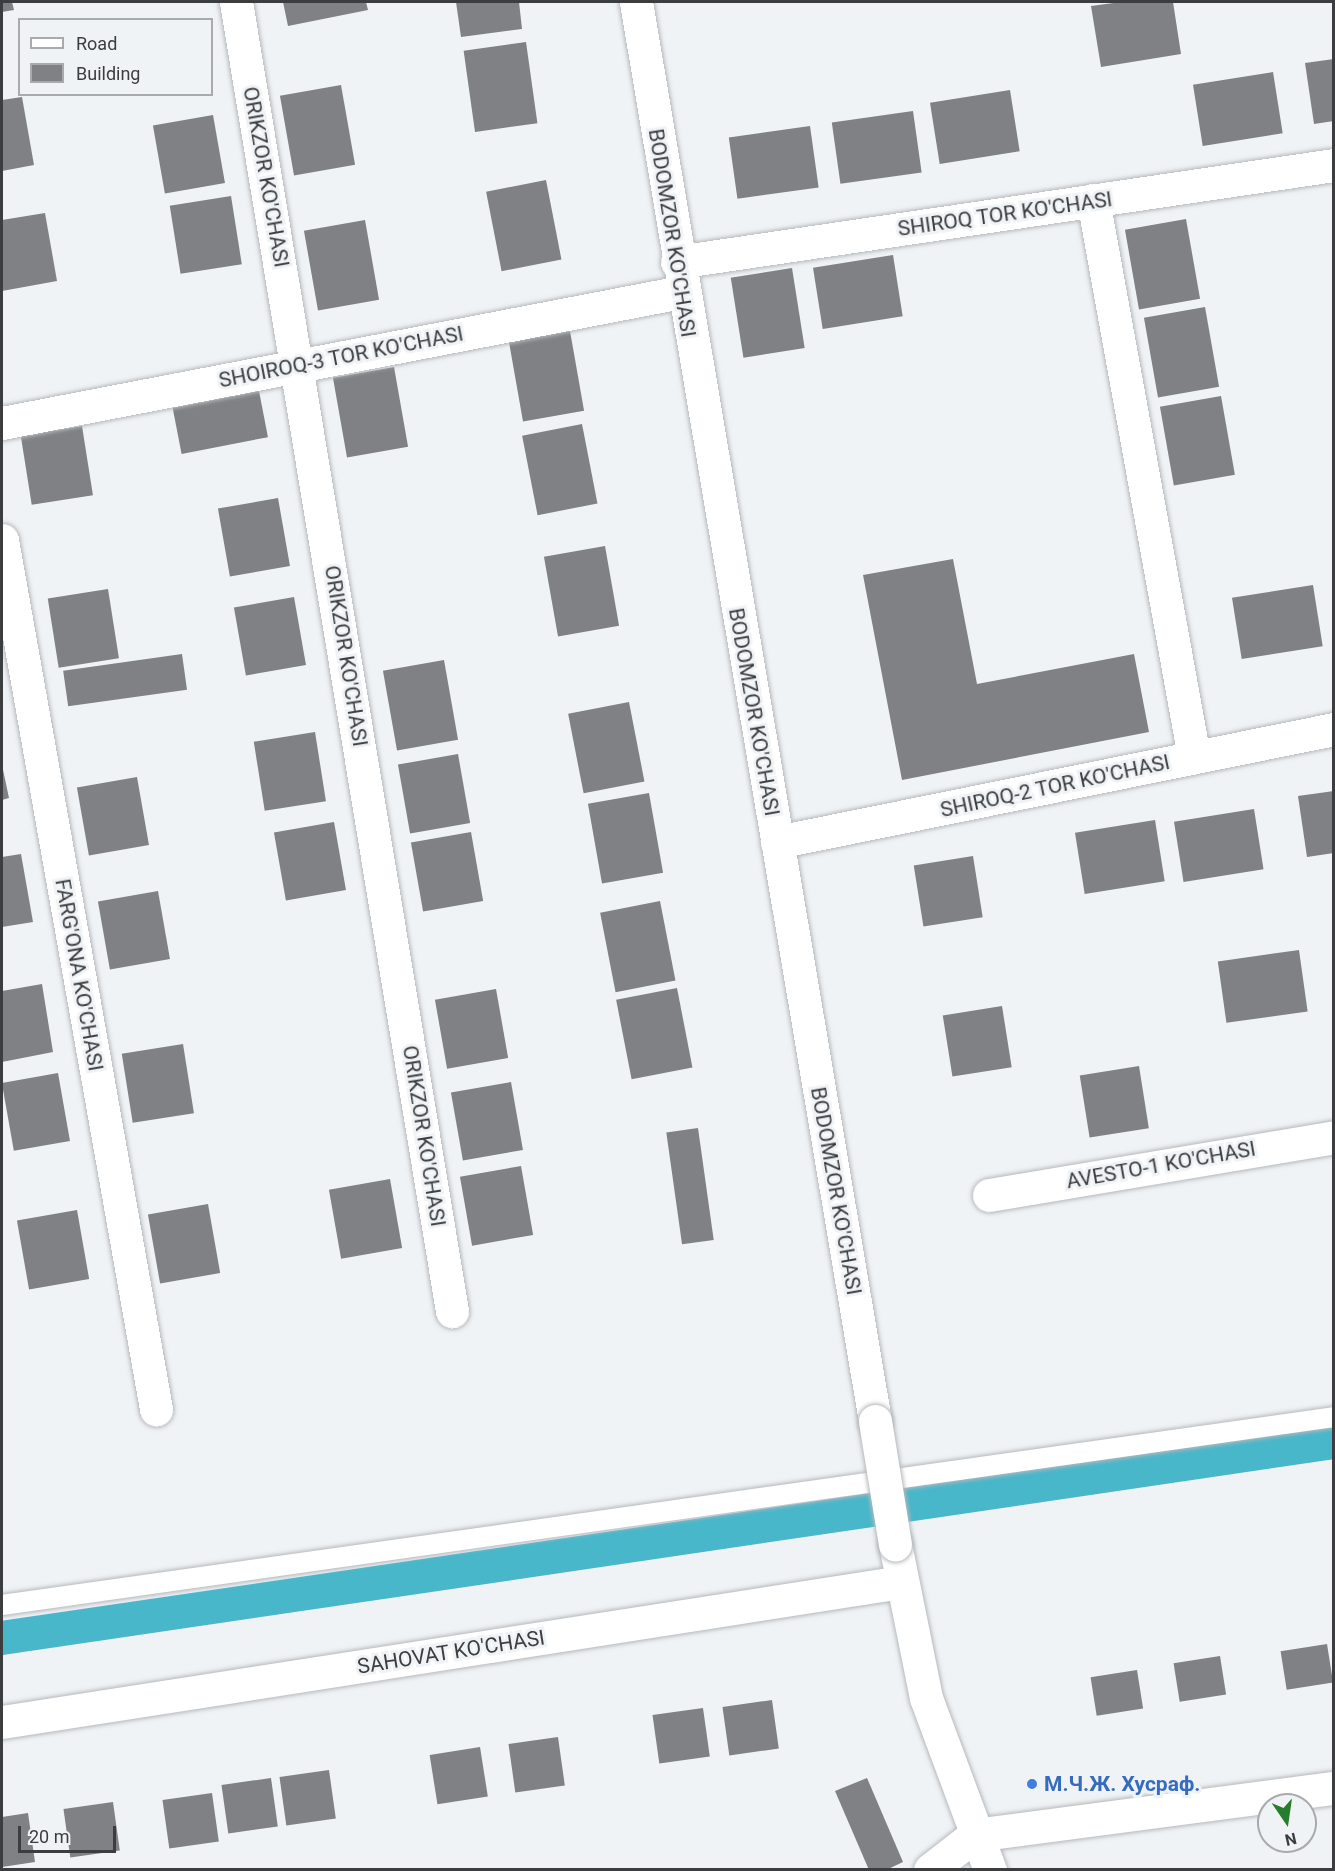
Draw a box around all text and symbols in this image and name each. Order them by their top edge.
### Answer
legend [18,18,213,96]
text: Road [76,33,117,54]
text: Building [76,63,140,84]
street label: ORIKZOR KO'CHASI [238,85,294,269]
street label: BODOMZOR KO'CHASI [643,127,701,339]
street label: SHIROQ TOR KO'CHASI [896,186,1114,242]
street label: SHOIROQ-3 TOR KO'CHASI [216,321,466,393]
street label: ORIKZOR KO'CHASI [319,564,373,748]
street label: BODOMZOR KO'CHASI [723,606,785,818]
street label: SHIROQ-2 TOR KO'CHASI [938,749,1172,823]
street label: FARG'ONA KO'CHASI [50,877,108,1073]
street label: ORIKZOR KO'CHASI [397,1044,451,1228]
street label: BODOMZOR KO'CHASI [805,1085,867,1297]
street label: AVESTO-1 KO'CHASI [1064,1136,1258,1194]
street label: SAHOVAT KO'CHASI [355,1625,547,1679]
place label: М.Ч.Ж. Хусраф. [1044,1771,1200,1797]
marker: М.Ч.Ж. Хусраф. [1025,1777,1039,1791]
north arrow [1257,1793,1317,1853]
scale bar [21,1814,118,1852]
text: 20 m [29,1826,69,1847]
text: N [1283,1829,1298,1850]

